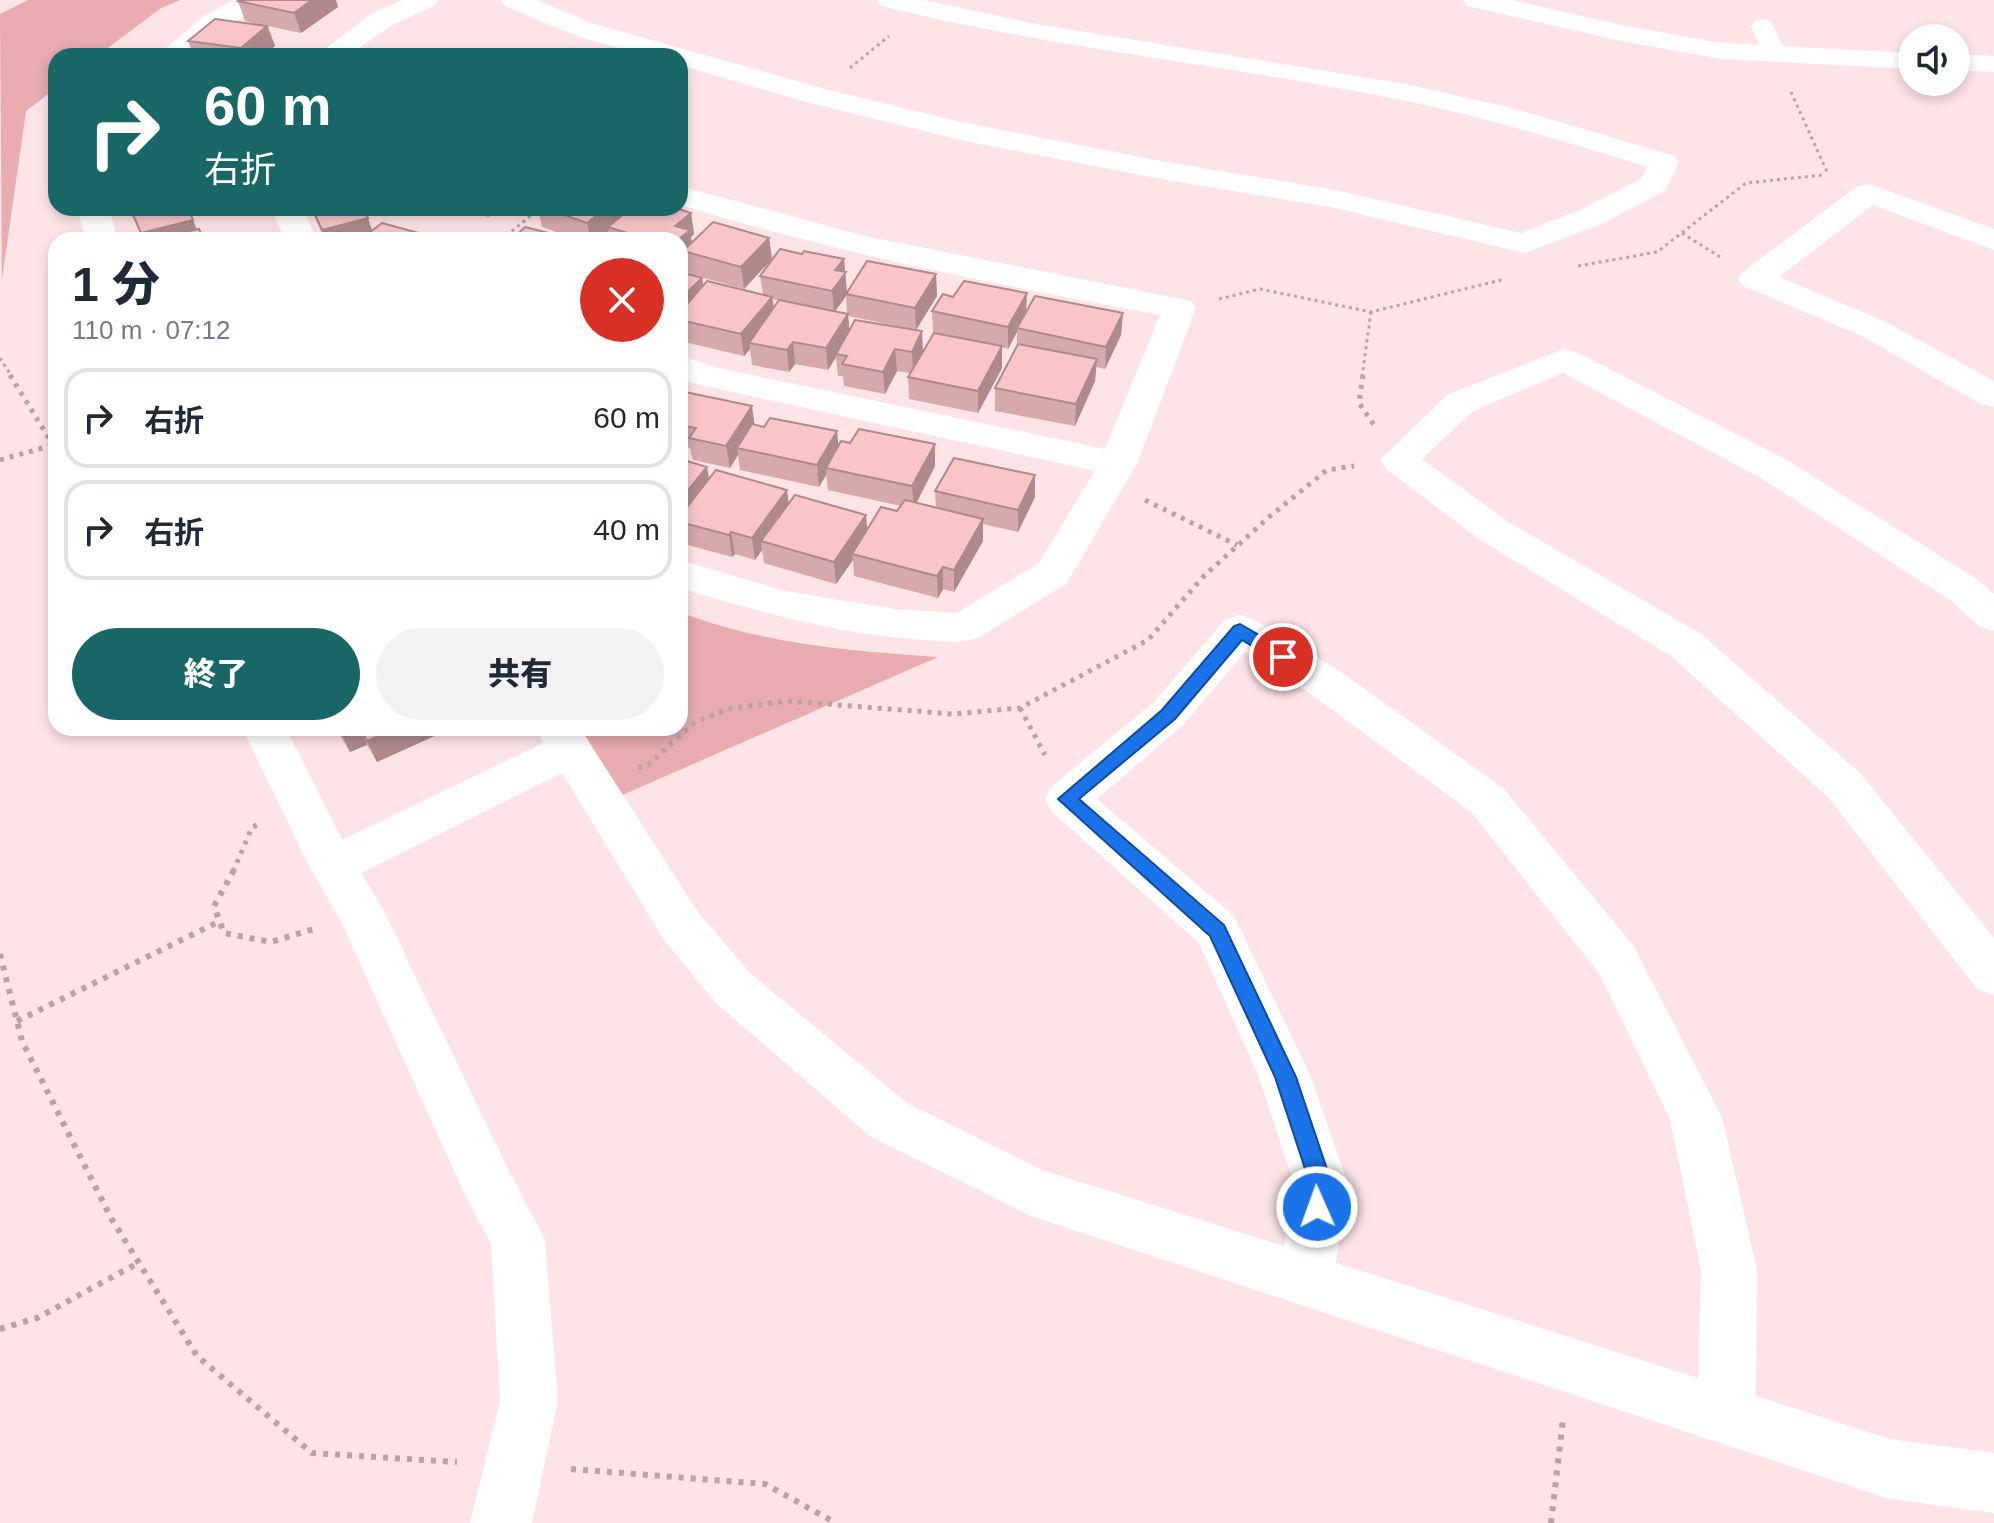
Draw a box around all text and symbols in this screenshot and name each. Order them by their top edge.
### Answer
map controls [1898,24,1970,96]
button: sound [1898,24,1970,96]
text: 60 m [204,74,332,137]
icon: right [72,80,176,184]
text: 右折 [204,149,276,190]
text: 1 分 [72,258,160,311]
button: close [580,258,664,342]
text: 110 m · 07:12 [72,315,231,345]
icon: right [76,396,120,440]
text: 60 m [593,401,660,434]
text: 右折 [144,404,204,437]
icon: right [76,508,120,552]
text: 40 m [593,513,660,546]
text: 右折 [144,516,204,549]
pin [1249,623,1317,691]
button: 終了 [72,628,360,720]
button: 共有 [376,628,664,720]
icon: arrive [1261,635,1305,679]
position arrow [1275,1165,1359,1249]

